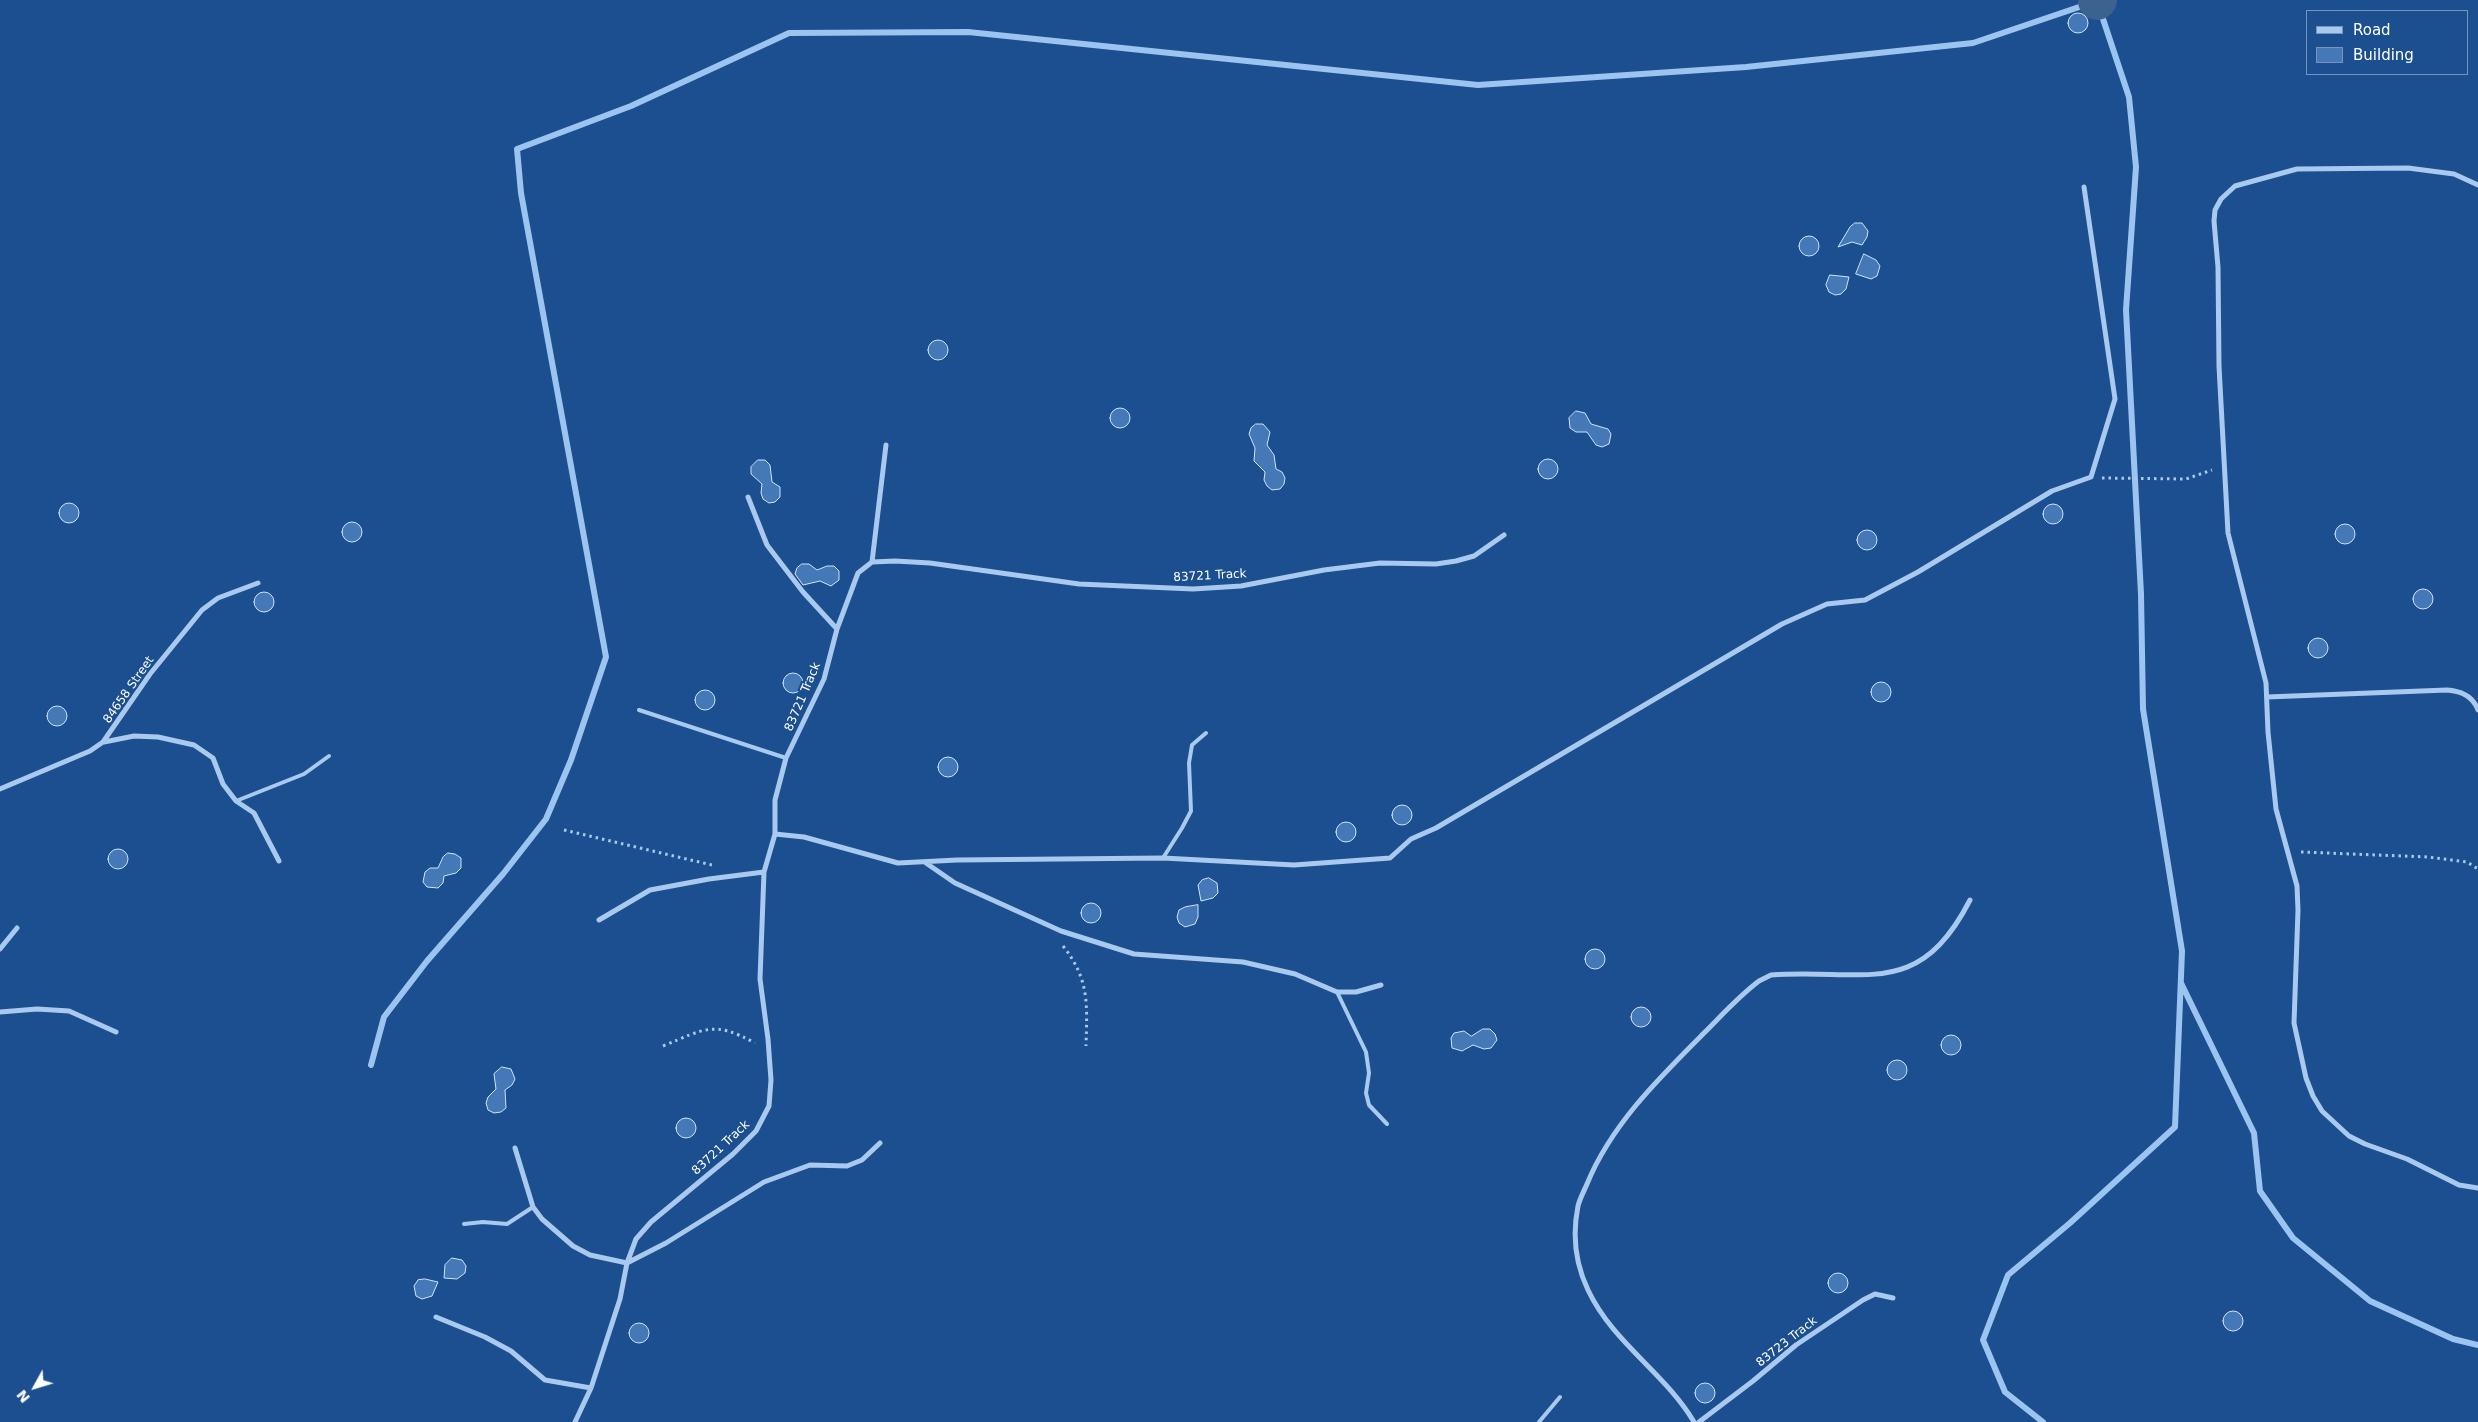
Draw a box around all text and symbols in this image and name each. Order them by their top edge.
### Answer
legend [2306,10,2468,75]
text: Road [2353,21,2391,39]
text: Building [2353,46,2414,64]
street label: 83721 Track [1173,567,1247,585]
street label: 84658 Street [101,654,157,726]
street label: 83721 Track [782,660,824,734]
street label: 83721 Track [689,1118,753,1178]
street label: 83723 Track [1754,1314,1820,1370]
north arrow [10,1362,60,1412]
text: N [13,1387,33,1406]

